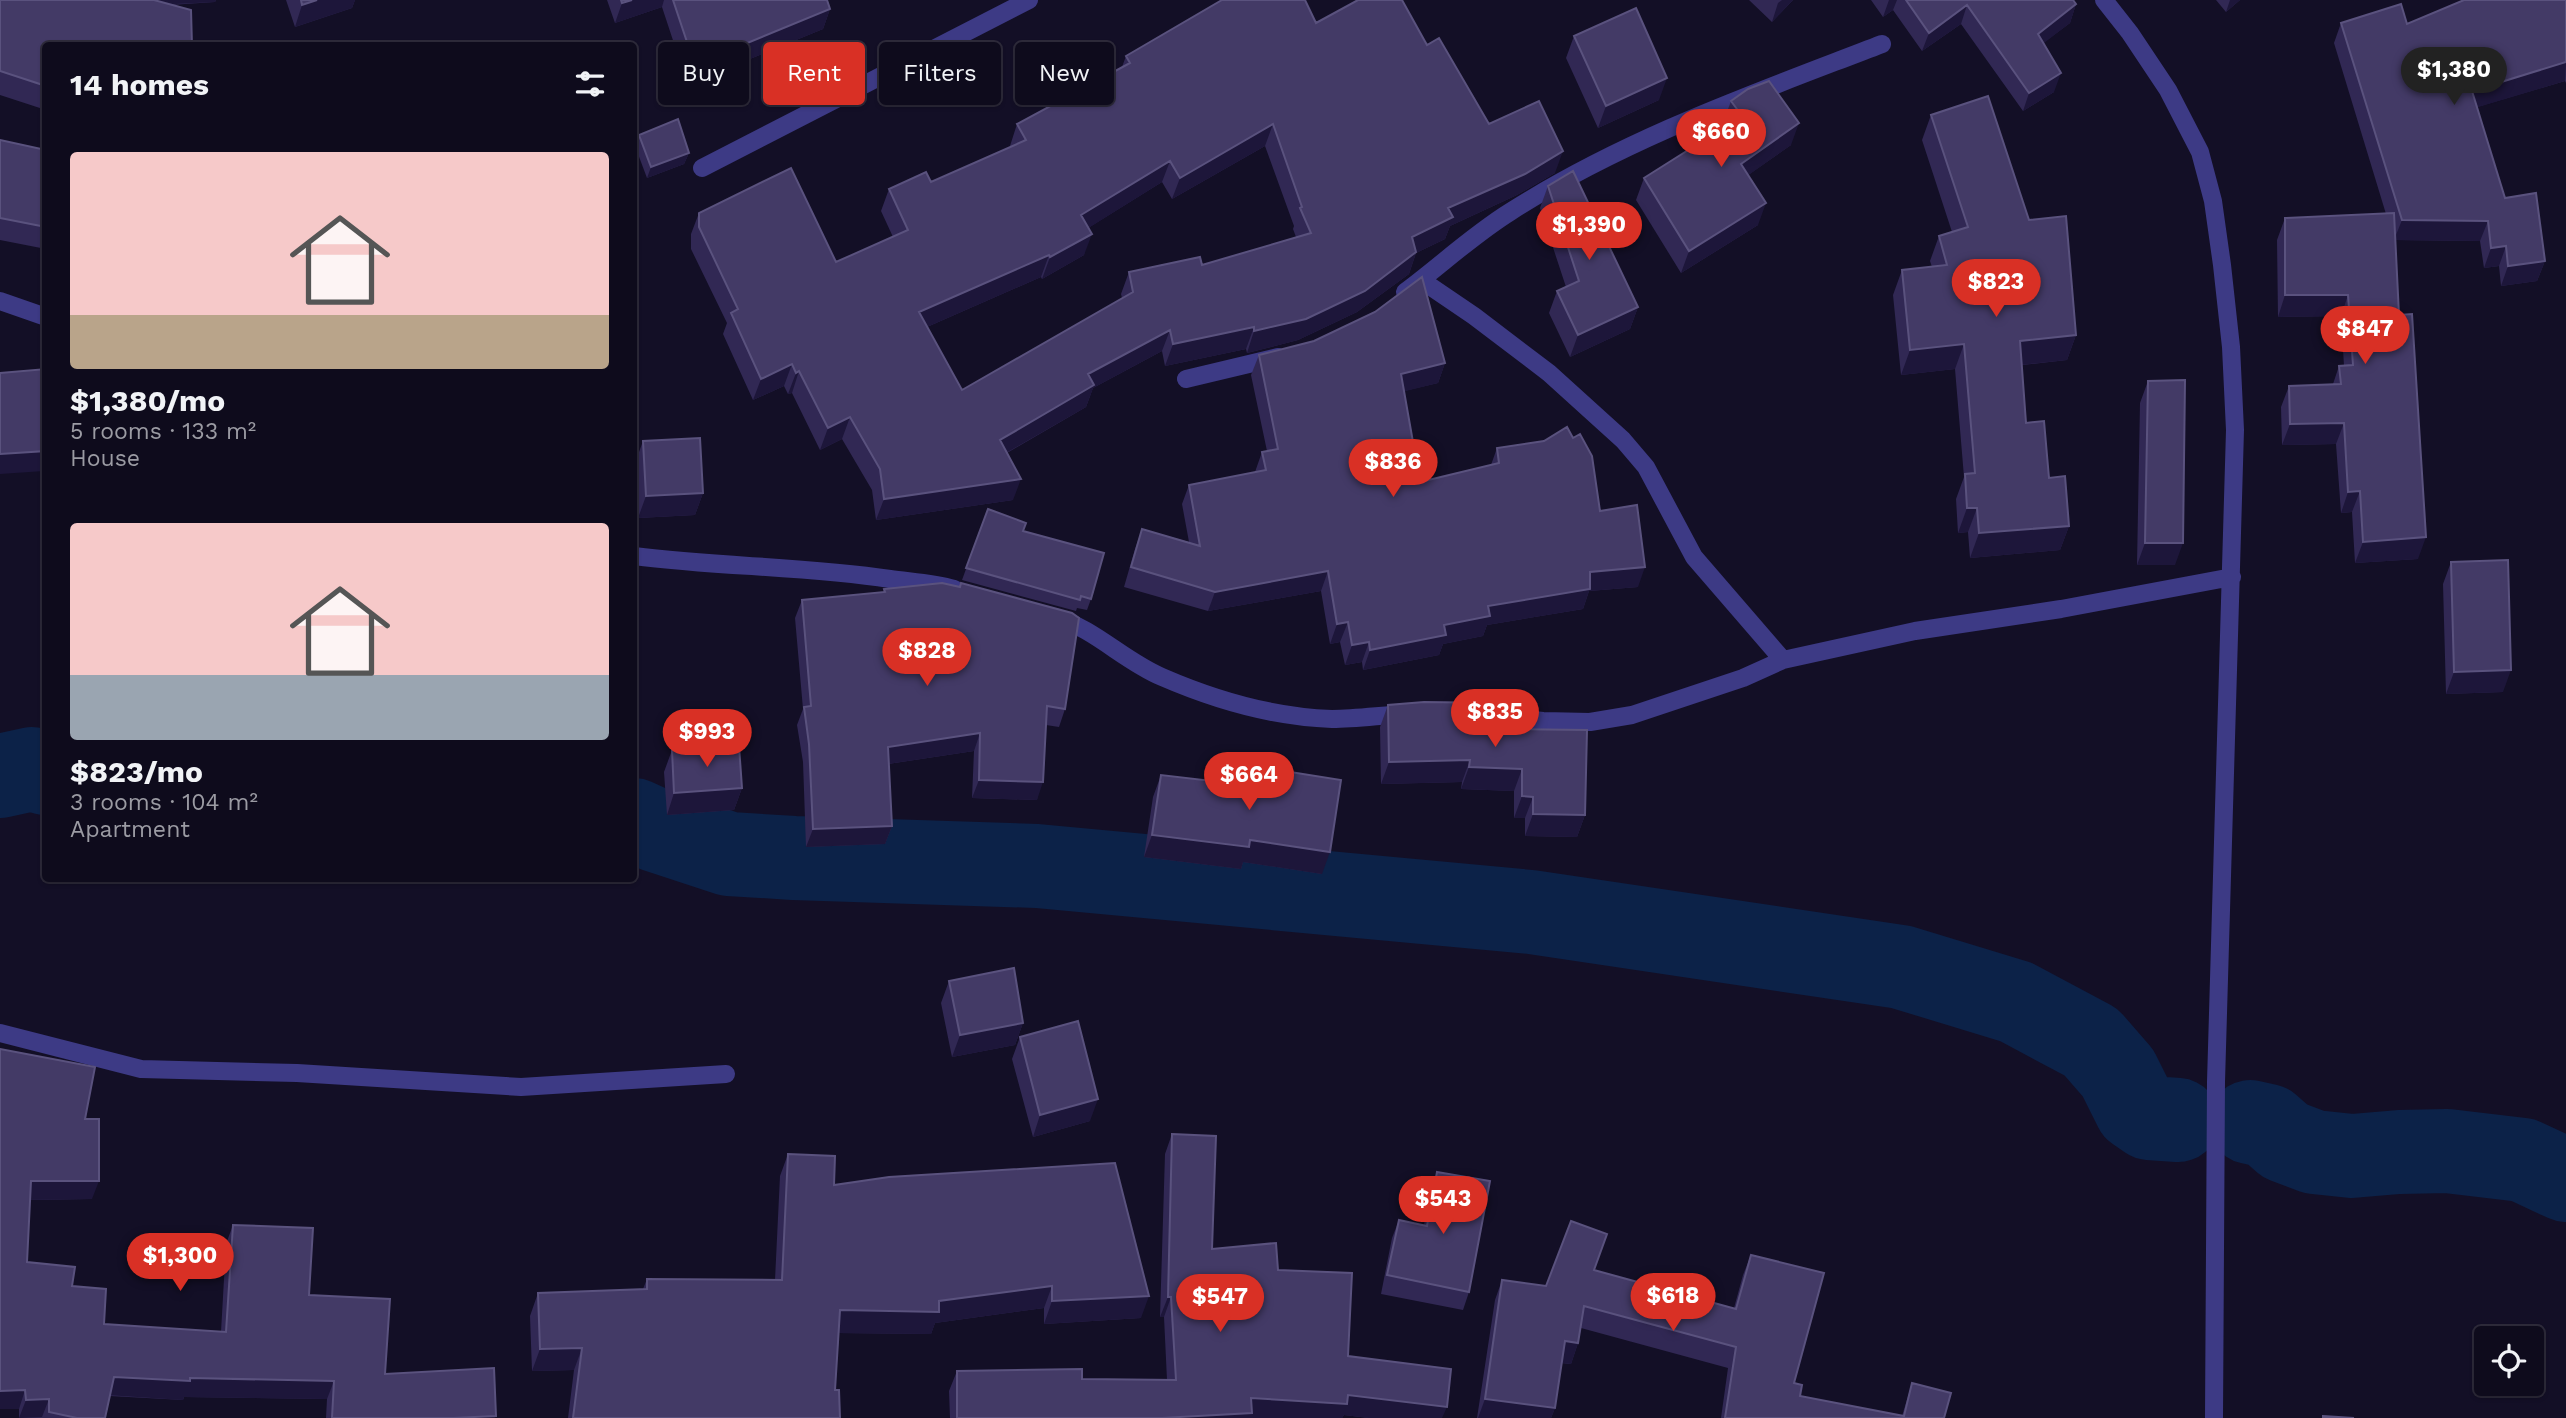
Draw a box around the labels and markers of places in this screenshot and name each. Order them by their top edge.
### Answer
pin: $1,380 [2397,48,2511,107]
pin: $660 [1680,110,1762,169]
pin: $1,390 [1532,202,1646,262]
pin: $823 [1955,260,2037,319]
pin: $847 [2324,306,2406,366]
pin: $836 [1352,440,1434,499]
pin: $828 [886,628,968,688]
pin: $835 [1454,690,1536,749]
pin: $993 [666,710,748,769]
pin: $664 [1208,752,1290,812]
pin: $543 [1402,1176,1484,1236]
pin: $1,300 [123,1234,237,1293]
pin: $547 [1179,1274,1261,1334]
pin: $618 [1632,1274,1714,1333]

